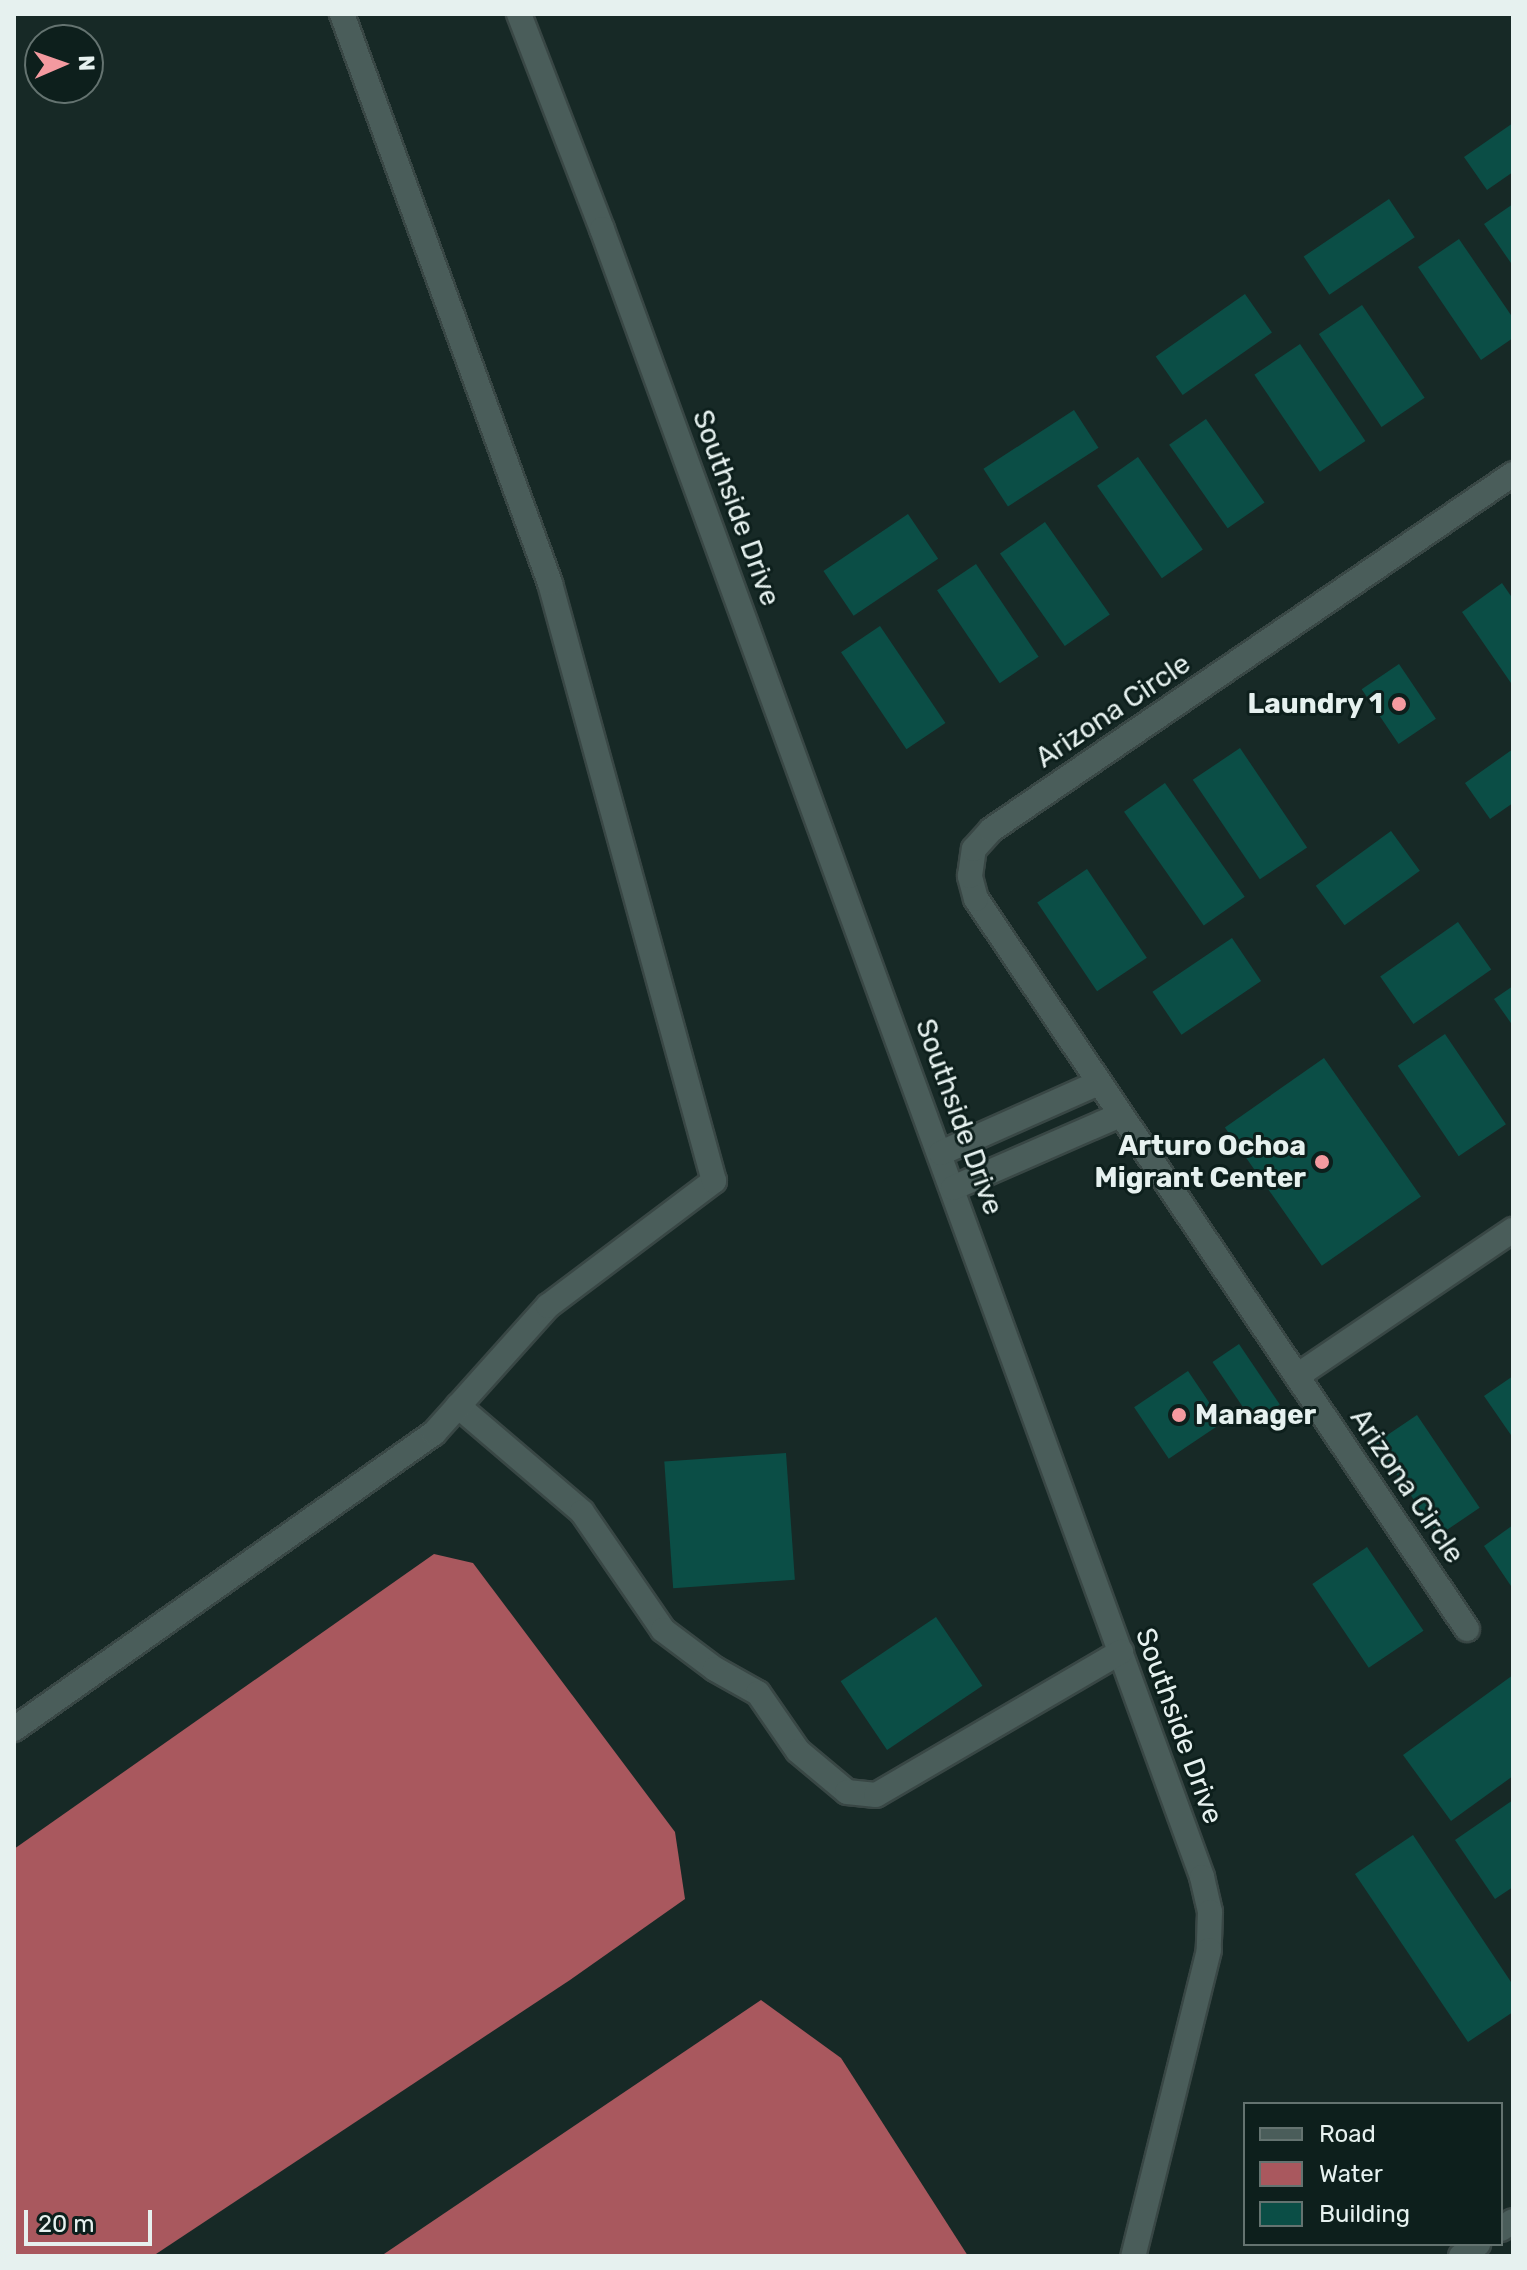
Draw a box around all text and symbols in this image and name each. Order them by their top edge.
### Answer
north arrow [24,24,104,104]
text: N [73,55,100,72]
street label: Southside Drive [685,405,787,611]
street label: Arizona Circle [1029,647,1197,775]
place label: Laundry 1 [1247,687,1383,721]
marker: Laundry 1 [1390,695,1408,713]
street label: Southside Drive [908,1014,1010,1220]
place label: Arturo Ochoa Migrant Center [1095,1129,1306,1195]
marker: Arturo Ochoa Migrant Center [1313,1153,1331,1171]
place label: Manager [1195,1398,1316,1432]
street label: Arizona Circle [1343,1402,1471,1570]
marker: Manager [1170,1406,1188,1424]
street label: Southside Drive [1128,1623,1230,1829]
legend [1243,2102,1503,2246]
text: Road [1319,2120,1376,2148]
text: Water [1319,2160,1383,2188]
scale bar [28,2194,156,2244]
text: Building [1319,2200,1410,2228]
text: 20 m [38,2210,95,2238]

